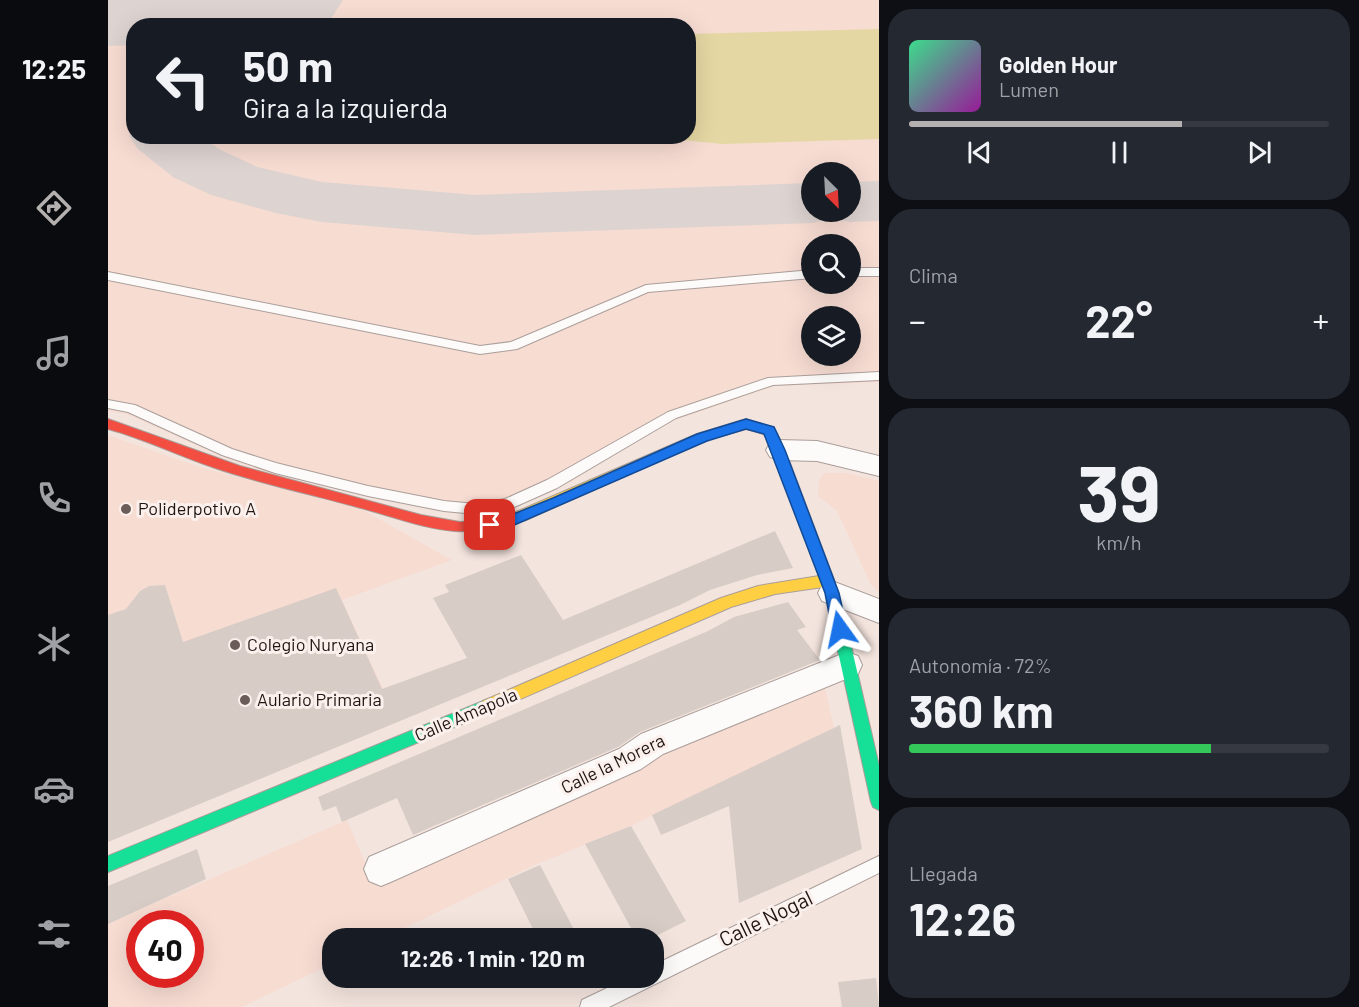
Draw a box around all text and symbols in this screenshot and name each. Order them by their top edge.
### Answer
text: 50 m [243,40,333,90]
icon: left [144,42,222,120]
text: Golden Hour [999,51,1117,77]
text: 12:25 [22,52,86,84]
text: Lumen [999,77,1059,101]
text: Gira a la izquierda [243,91,448,123]
icon: previous [963,136,996,169]
icon: pause [1103,136,1136,169]
icon: next [1243,136,1276,169]
north arrow [801,162,861,222]
map controls [801,162,861,366]
icon: directions [33,187,75,229]
button: search [801,234,861,294]
text: Clima [909,263,958,287]
text: 22° [1085,293,1153,347]
text: − [909,300,926,340]
text: + [1312,300,1329,340]
button: layers [801,306,861,366]
icon: music [33,332,75,374]
text: 39 [1077,444,1161,538]
icon: phone [33,477,75,519]
place label: Poliderpotivo A [138,497,256,519]
pin [464,499,515,550]
marker: Poliderpotivo A [119,502,133,516]
icon: arrive [473,508,506,541]
text: km/h [1096,530,1142,554]
position arrow [808,597,872,661]
icon: climate [33,623,75,665]
place label: Colegio Nuryana [247,633,374,655]
marker: Colegio Nuryana [228,638,242,652]
text: Autonomía · 72% [909,653,1052,677]
street label: Calle Amapola [411,683,520,746]
text: 360 km [909,683,1054,737]
place label: Aulario Primaria [257,688,382,710]
marker: Aulario Primaria [238,693,252,707]
street label: Calle la Morera [557,728,668,798]
icon: car [33,768,75,810]
text: Llegada [909,861,978,885]
street label: Calle Nogal [715,884,816,951]
text: 12:26 [909,891,1016,945]
speed limit sign: 40 [126,910,204,988]
icon: filters [33,913,75,955]
text: 12:26 · 1 min · 120 m [401,945,585,971]

